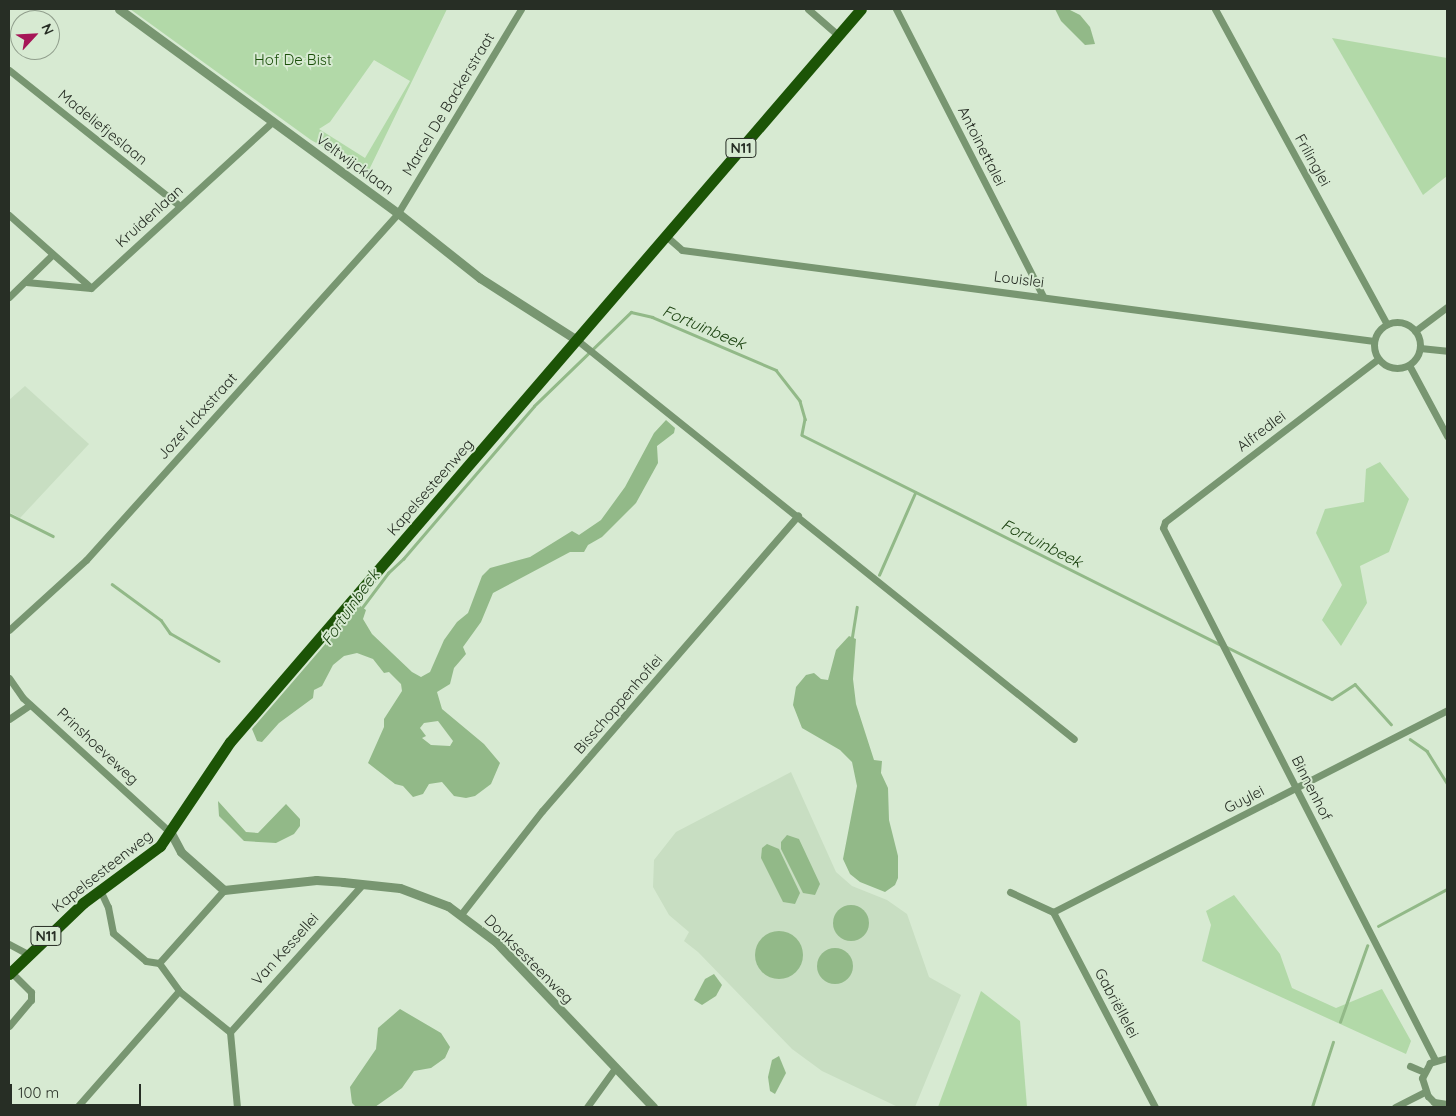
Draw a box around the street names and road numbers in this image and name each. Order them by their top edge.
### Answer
street label: Marcel De Backerstraat [398,29,498,179]
street label: Madeliefjeslaan [55,86,151,168]
street label: Antoinettalei [954,103,1010,189]
street label: Veltwijcklaan [313,130,397,198]
street label: Frilinglei [1291,131,1335,189]
road number: N11 [725,136,757,160]
street label: Kruidenlaan [112,181,186,251]
street label: Louislei [993,267,1045,291]
street label: Jozef Ickxstraat [153,369,241,463]
street label: Alfredlei [1233,407,1289,455]
street label: Kapelsesteenweg [383,435,477,539]
street label: Bisschoppenhoflei [570,651,666,757]
street label: Prinshoeveweg [53,704,143,788]
street label: Binnenhof [1288,753,1336,823]
street label: Guylei [1221,781,1267,817]
street label: Kapelsesteenweg [48,826,156,916]
street label: Van Kessellei [248,909,322,989]
street label: Donksesteenweg [481,911,577,1007]
road number: N11 [30,924,62,948]
street label: Gabriëllelei [1091,965,1143,1041]

